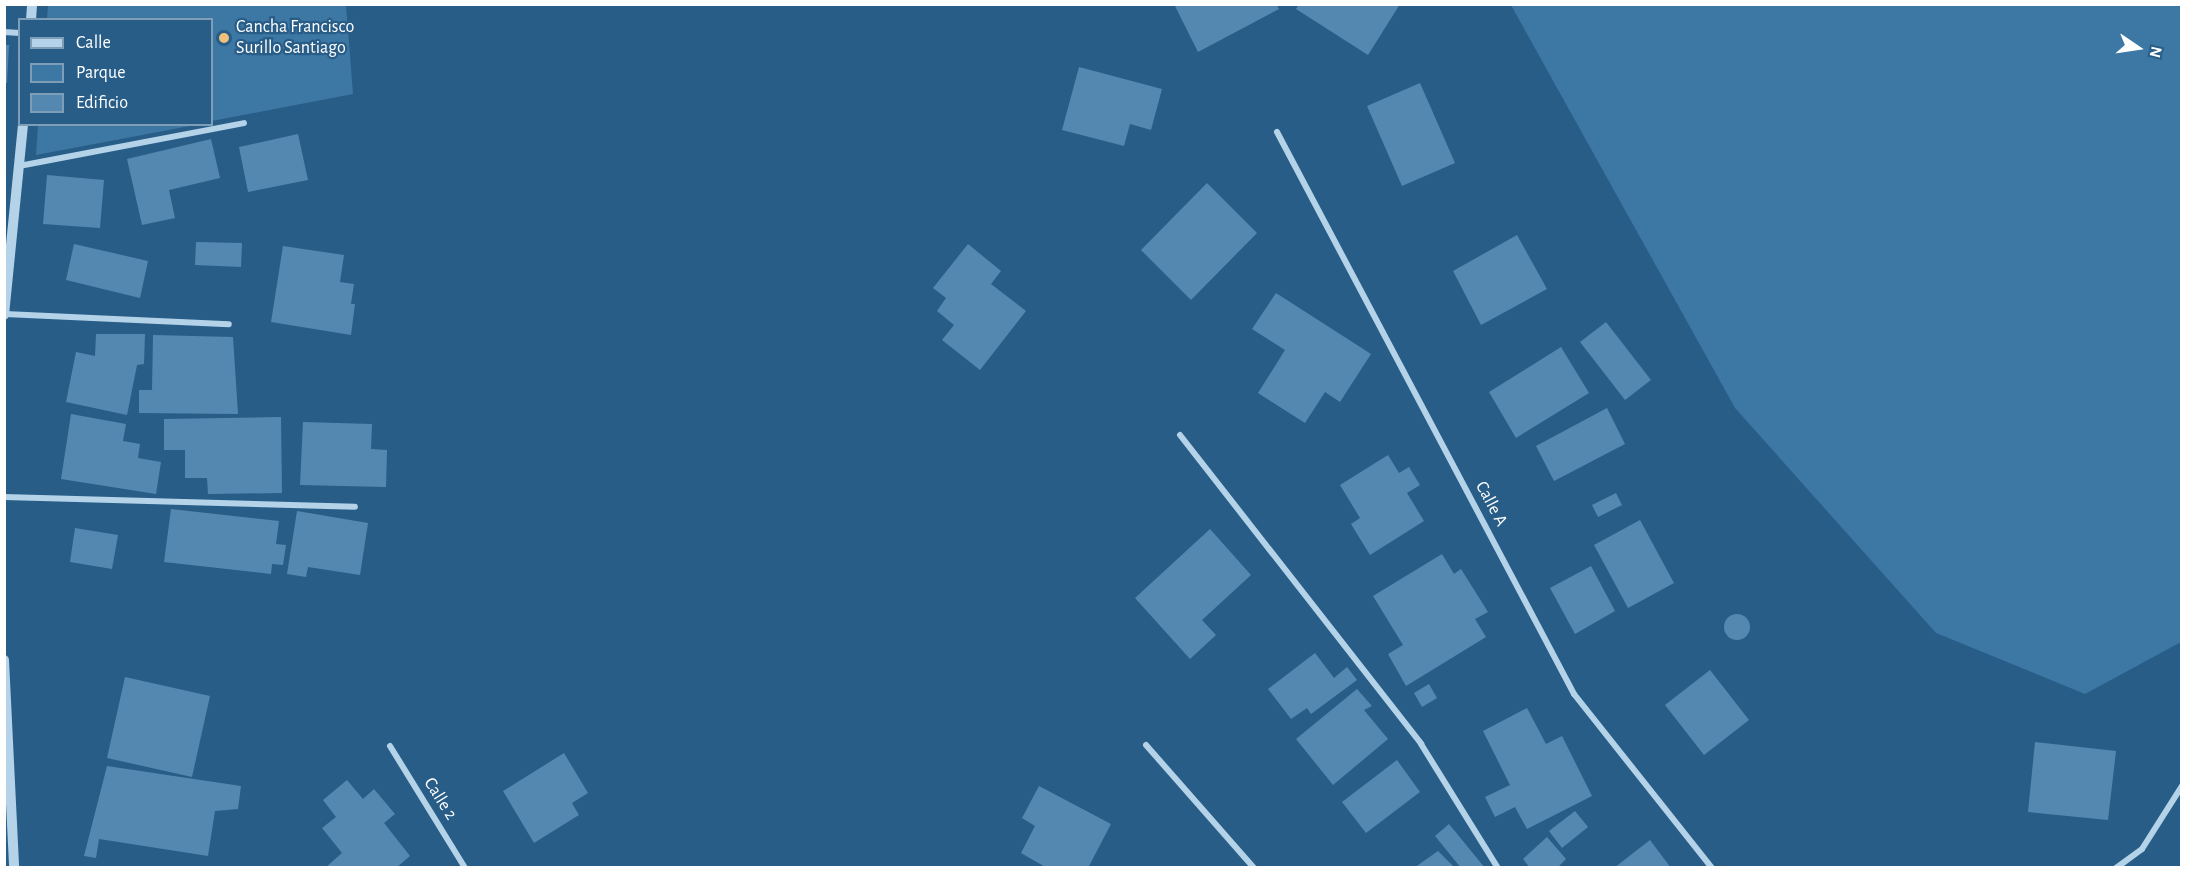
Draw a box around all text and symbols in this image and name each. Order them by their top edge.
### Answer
place label: Cancha Francisco Surillo Santiago [236,17,354,60]
legend [18,18,213,126]
north arrow [2108,18,2168,78]
marker: Cancha Francisco Surillo Santiago [217,31,231,45]
text: Calle [76,34,111,52]
text: N [2146,45,2165,59]
text: Parque [76,64,125,82]
text: Edificio [76,94,128,112]
street label: Calle A [1470,478,1512,530]
street label: Calle 2 [419,774,461,824]

